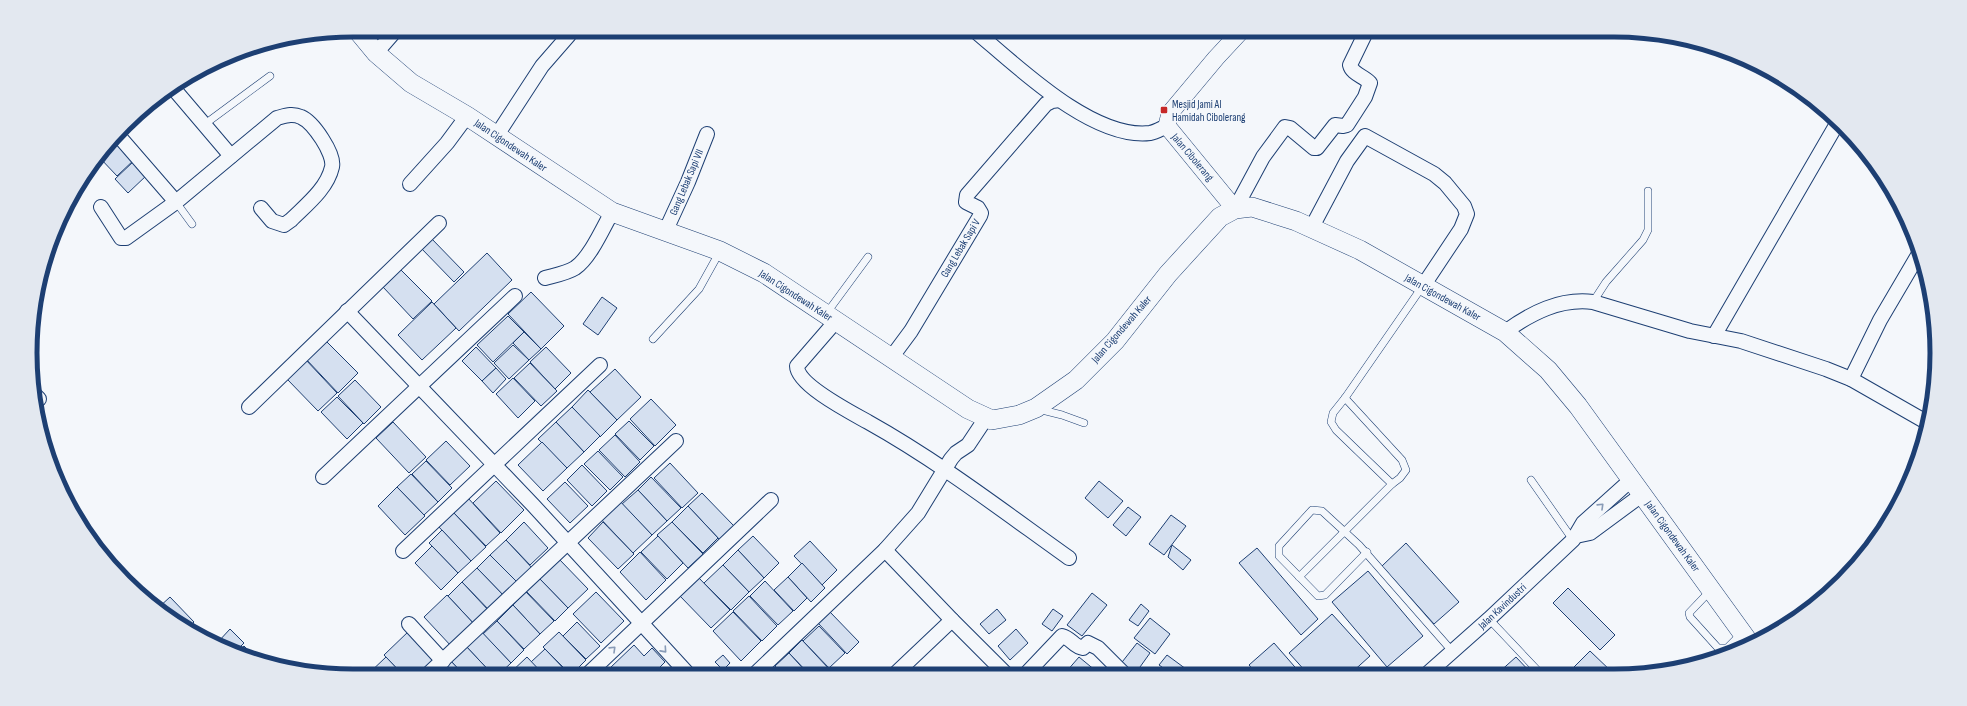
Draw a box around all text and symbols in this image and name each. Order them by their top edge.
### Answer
place label: Mesjid Jami Al Hamidah Cibolerang [1172,98,1246,124]
marker: Mesjid Jami Al Hamidah Cibolerang [1159,105,1169,115]
street label: Jalan Cigondewah Kaler [471,116,549,174]
street label: Jalan Cibolerang [1168,130,1217,184]
street label: Gang Lebak Sapi VII [667,147,706,217]
street label: Gang Lebak Sapi V [938,217,983,280]
street label: Jalan Cigondewah Kaler [756,266,835,324]
street label: Jalan Cigondewah Kaler [1402,271,1483,324]
street label: Jalan Cigondewah Kaler [1088,293,1154,366]
street label: Jalan Cigondewah Kaler [1642,497,1703,574]
one-way arrow [1596,503,1604,511]
street label: Jalan Kavindustri [1475,581,1529,633]
one-way arrow [660,645,667,652]
one-way arrow [608,647,616,654]

